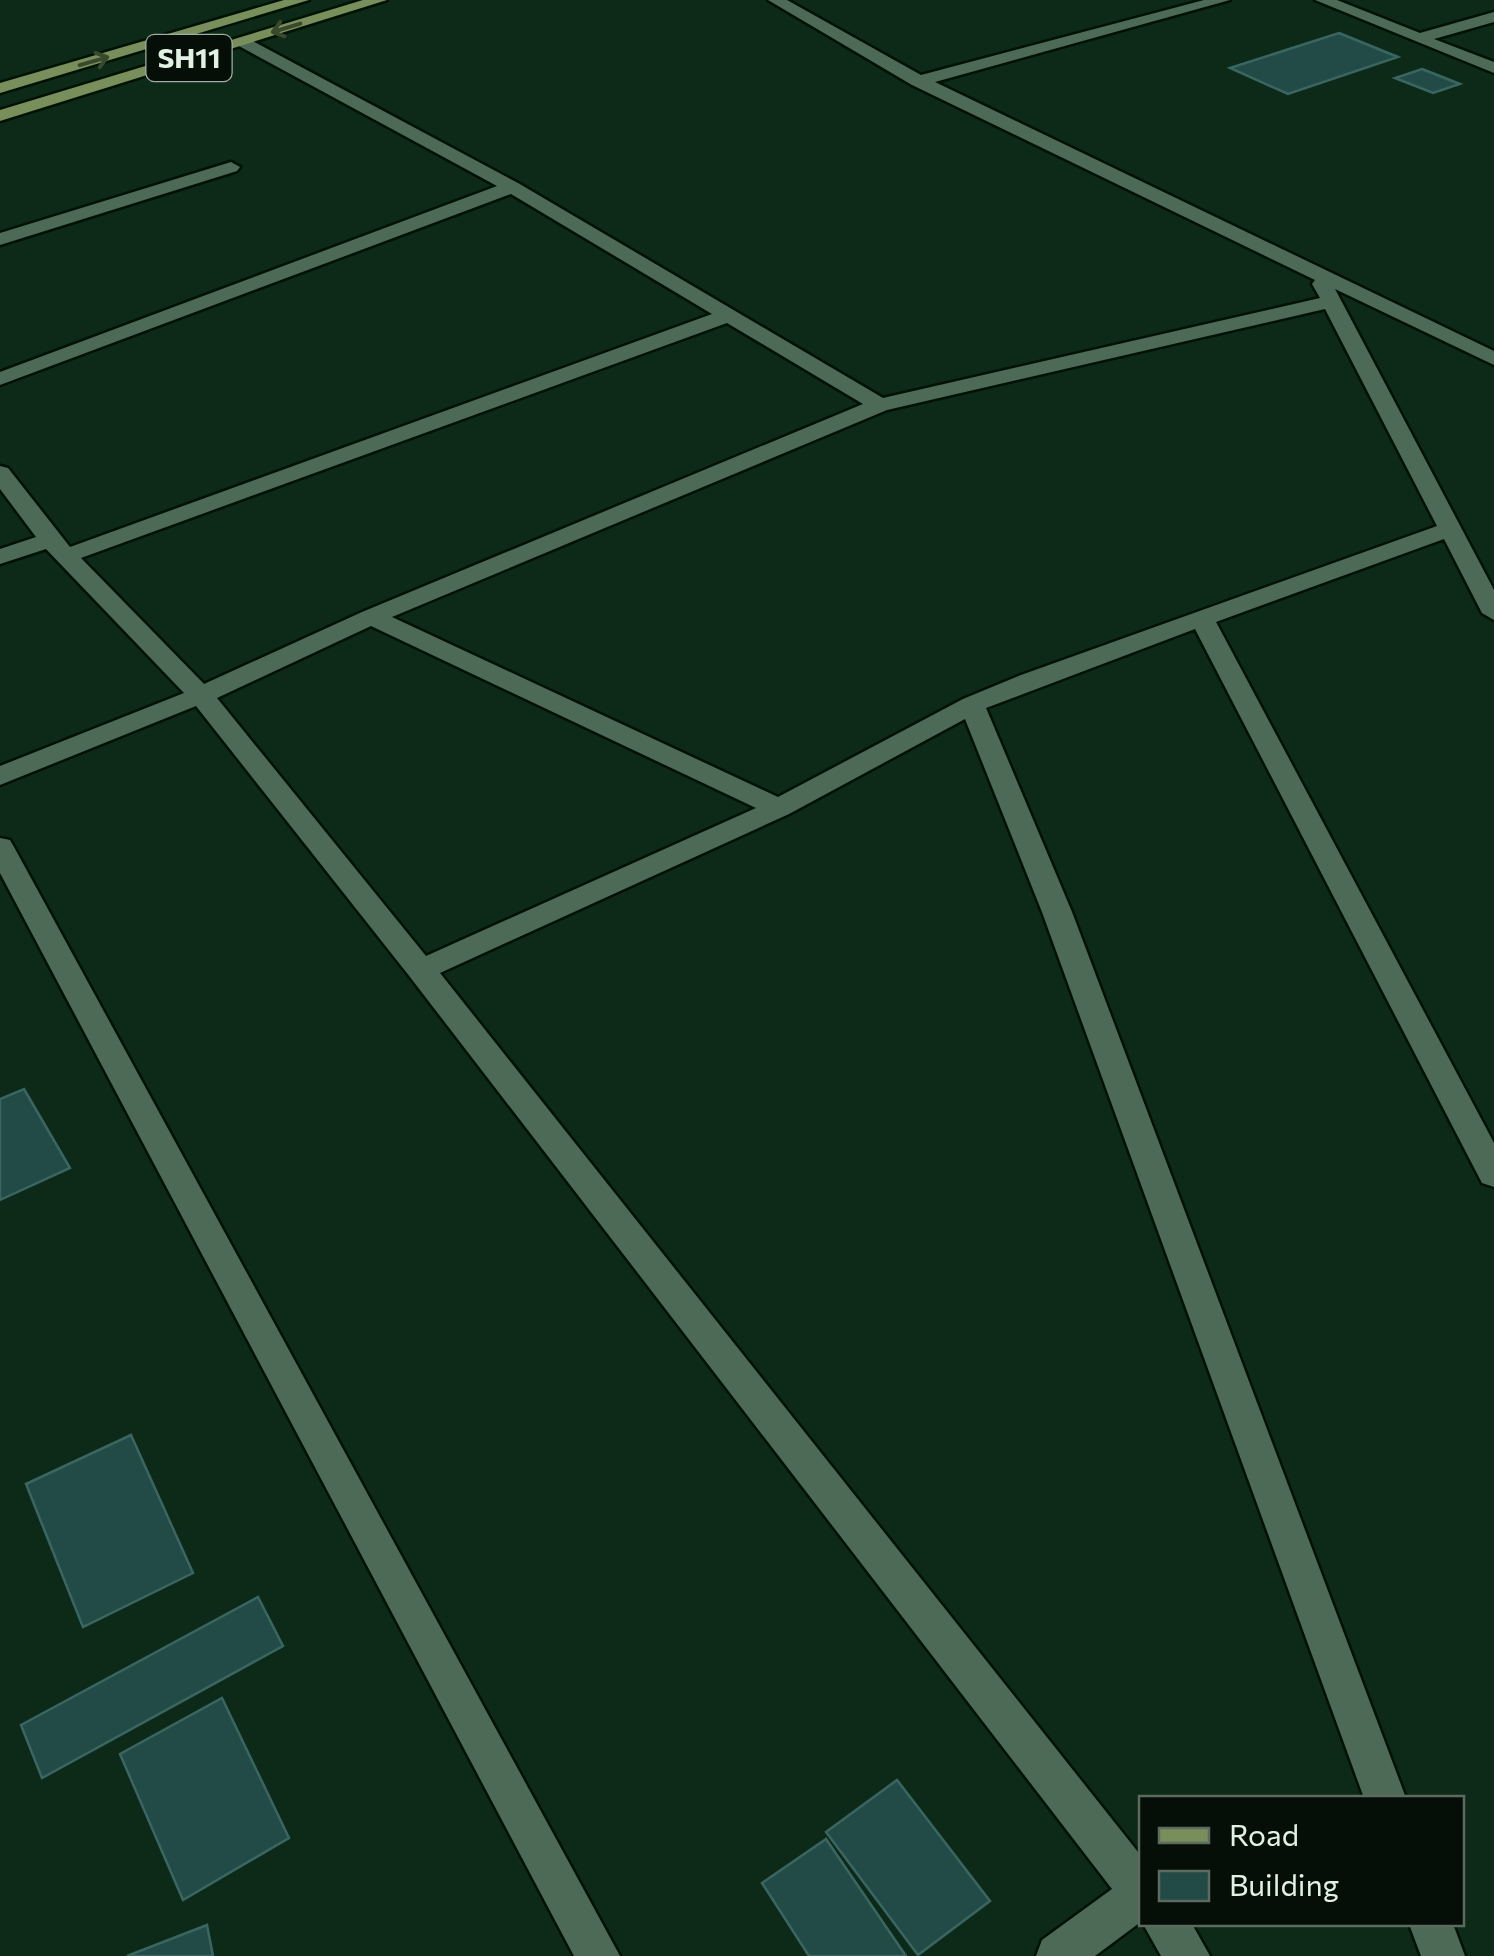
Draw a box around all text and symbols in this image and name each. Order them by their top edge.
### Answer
one-way arrow [270,21,302,39]
road number: SH11 [146,35,232,81]
one-way arrow [77,51,109,69]
legend [1139,1796,1464,1926]
text: Road [1229,1815,1299,1852]
text: Building [1229,1865,1339,1902]

